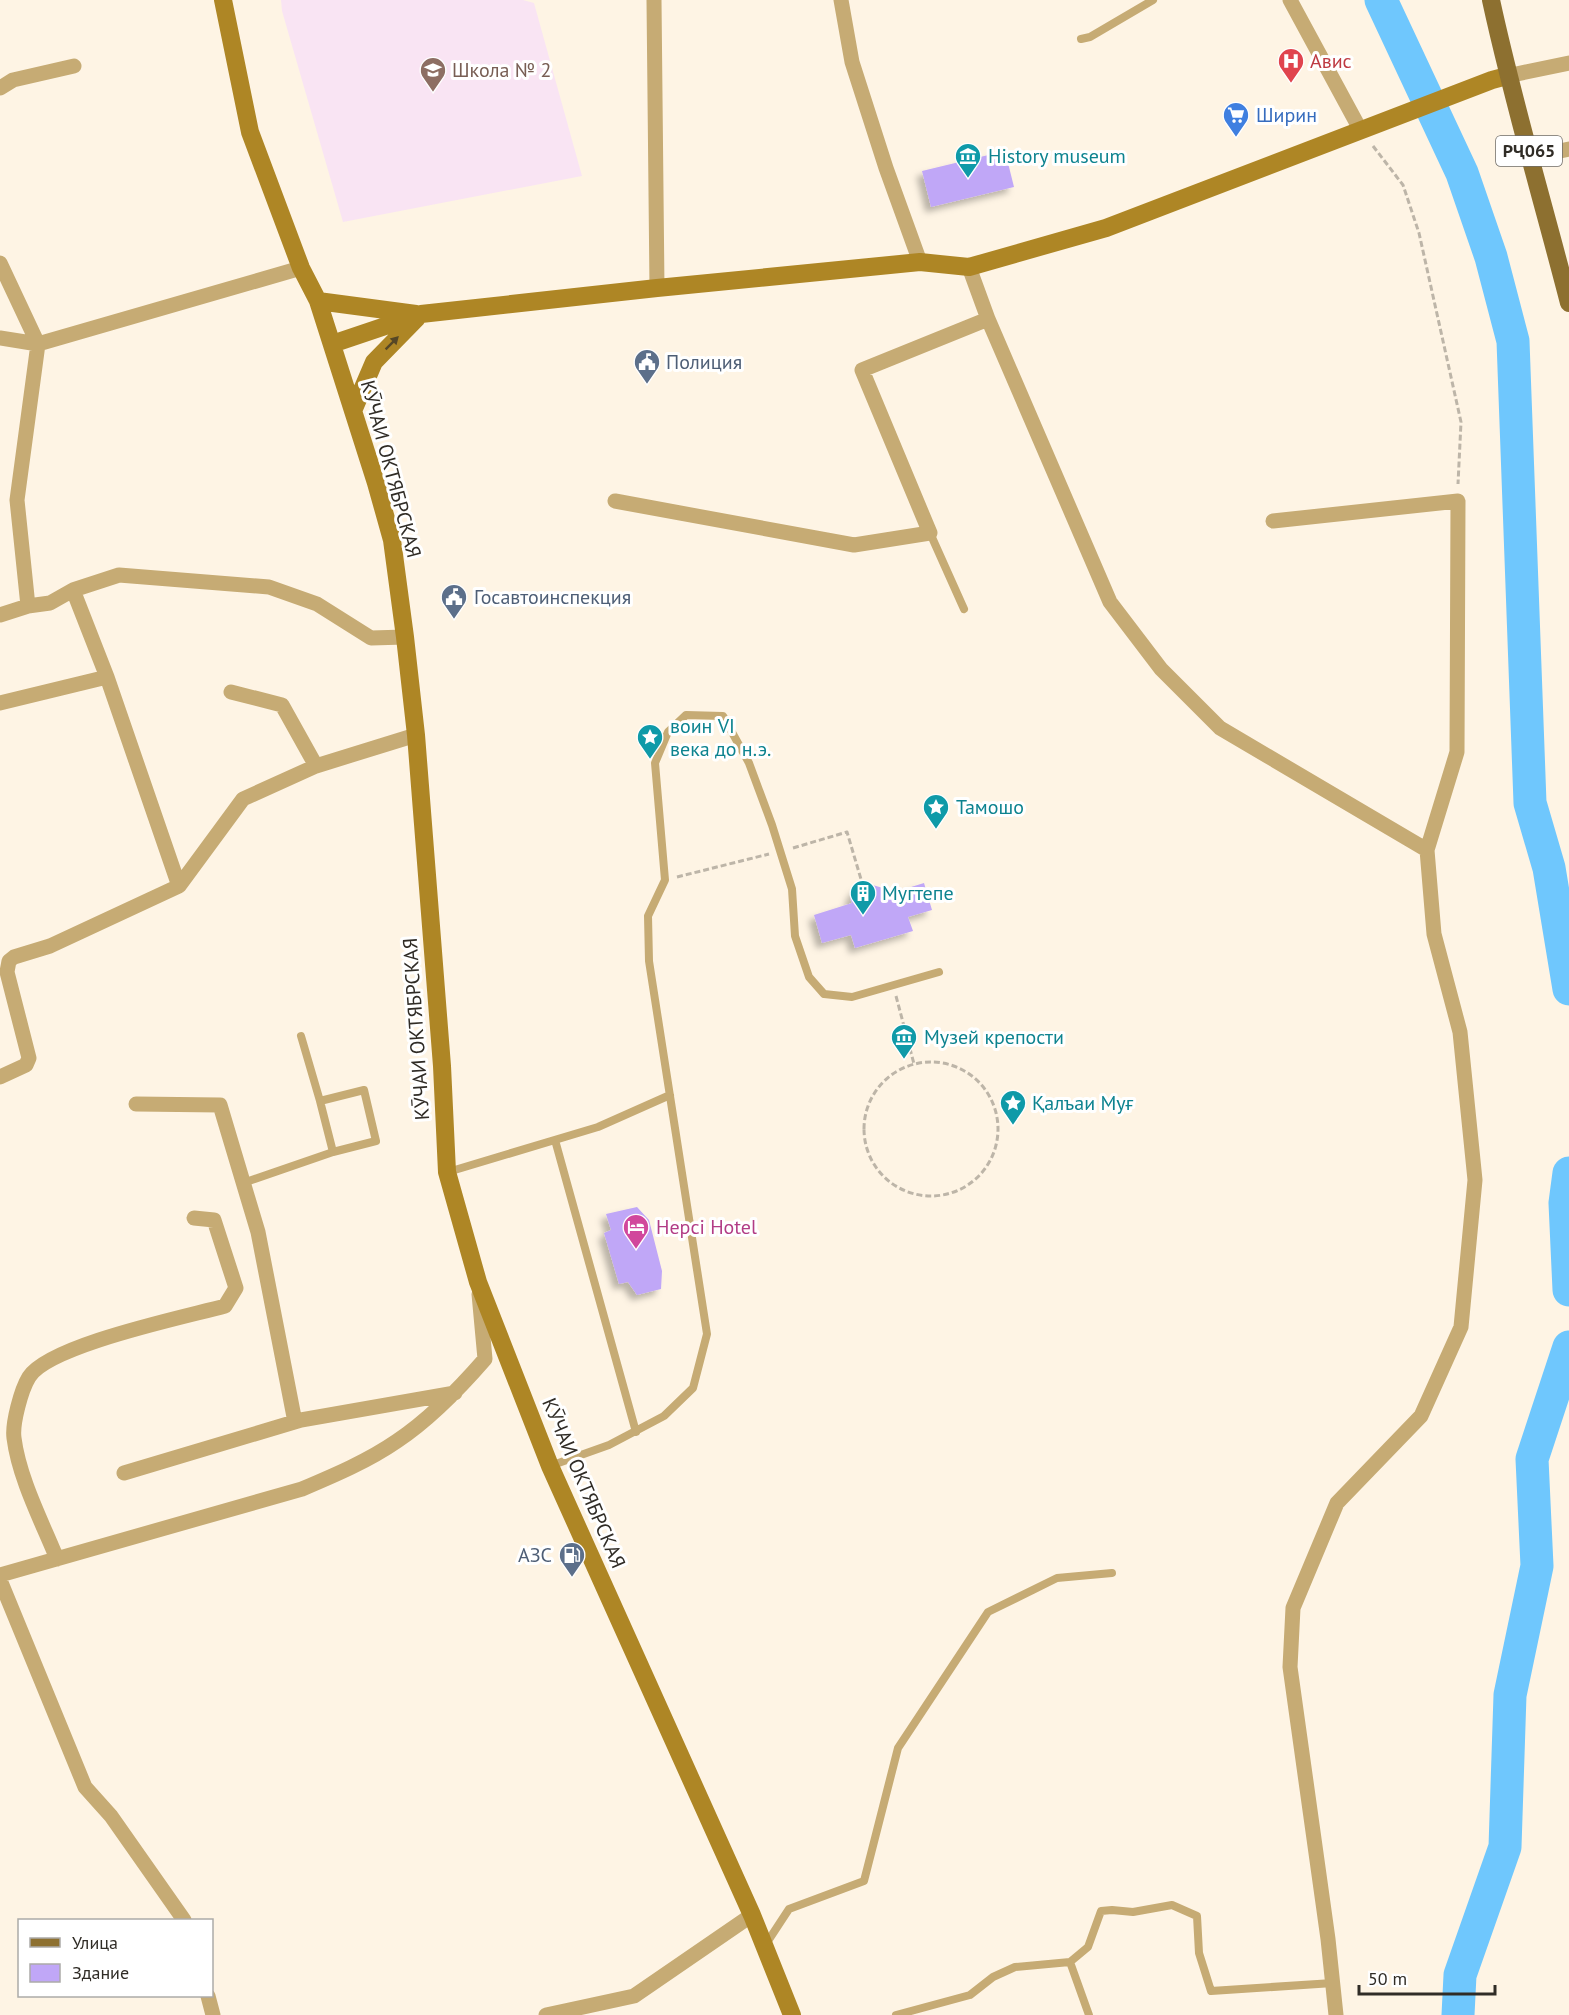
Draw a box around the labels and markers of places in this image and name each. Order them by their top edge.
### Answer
hospital icon: Авис [1276,46,1306,84]
place label: Авис [1310,48,1352,74]
school or university icon: Школа № 2 [418,55,448,93]
place label: Школа № 2 [452,57,552,83]
supermarket icon: Ширин [1221,100,1251,138]
place label: Ширин [1256,102,1317,128]
museum icon: History museum [953,141,983,179]
place label: History museum [988,143,1126,169]
public building icon: Полиция [632,347,662,385]
place label: Полиция [666,349,742,375]
public building icon: Госавтоинспекция [439,582,469,620]
place label: Госавтоинспекция [474,584,631,610]
place label: воин VI века до н.э. [670,713,771,762]
place icon: воин VI века до н.э. [635,722,665,760]
place icon: Тамошо [921,792,951,830]
place label: Тамошо [956,794,1024,820]
building icon: Мугтепе [848,878,878,916]
place label: Мугтепе [882,880,954,906]
museum icon: Музей крепости [889,1022,919,1060]
place label: Музей крепости [924,1024,1064,1050]
place icon: Қалъаи Муғ [998,1088,1028,1126]
place label: Қалъаи Муғ [1032,1090,1134,1116]
hotel icon: Hepci Hotel [621,1212,651,1250]
place label: Hepci Hotel [656,1214,757,1240]
fuel station icon: АЗС [557,1540,587,1578]
place label: АЗС [518,1542,552,1568]

